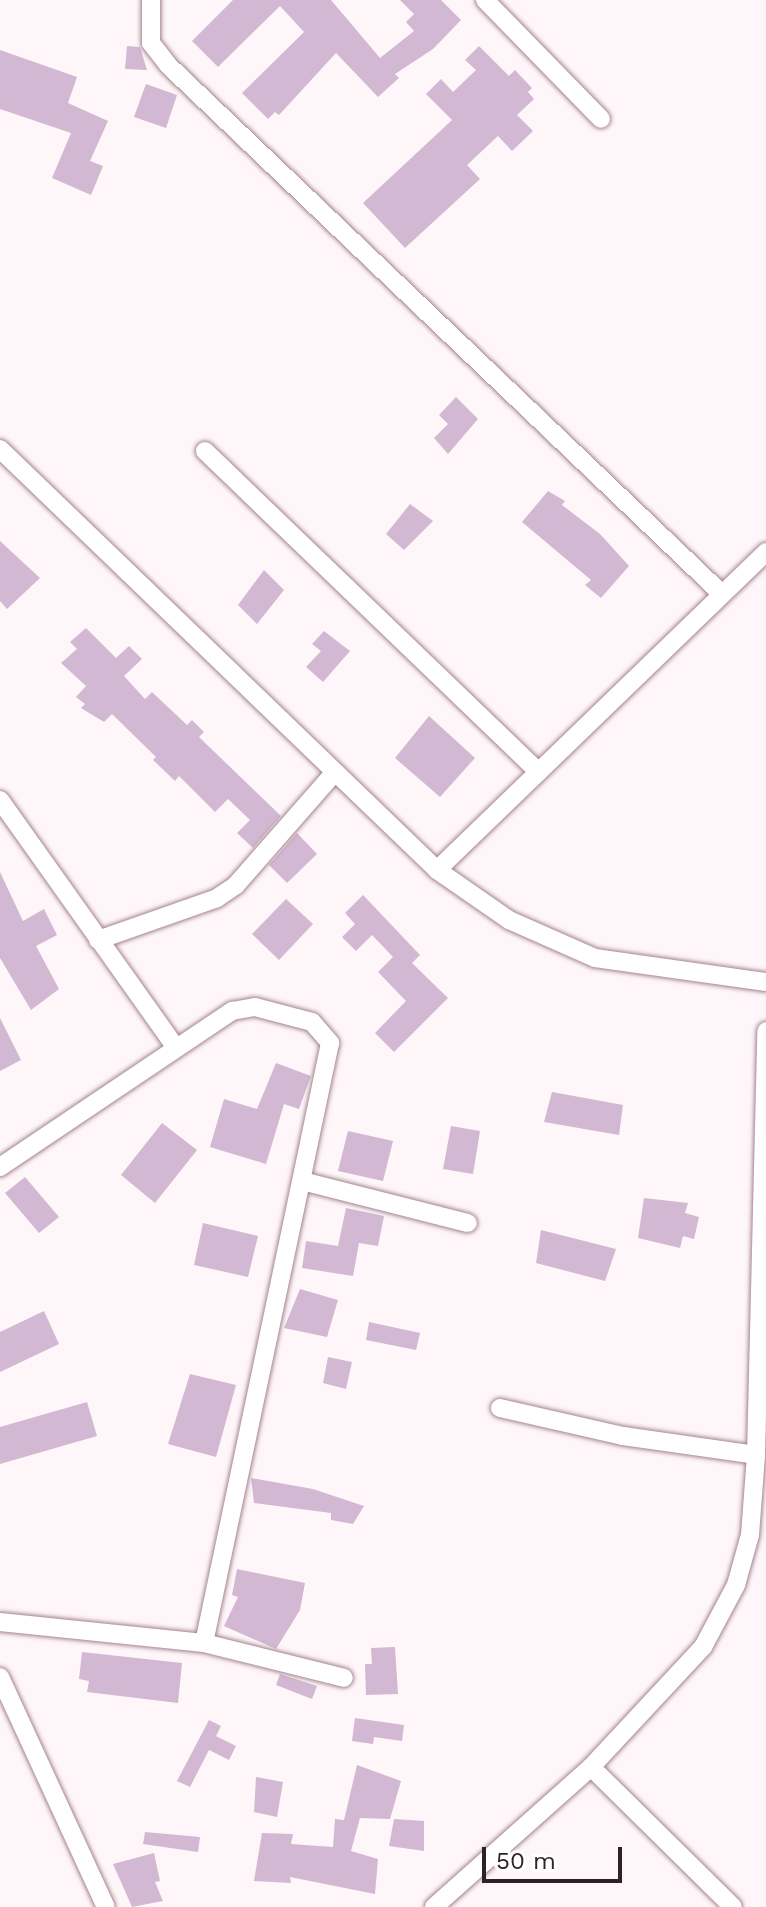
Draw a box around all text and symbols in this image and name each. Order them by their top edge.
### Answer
scale bar [486,1831,626,1881]
text: 50 m [496,1847,556,1875]

